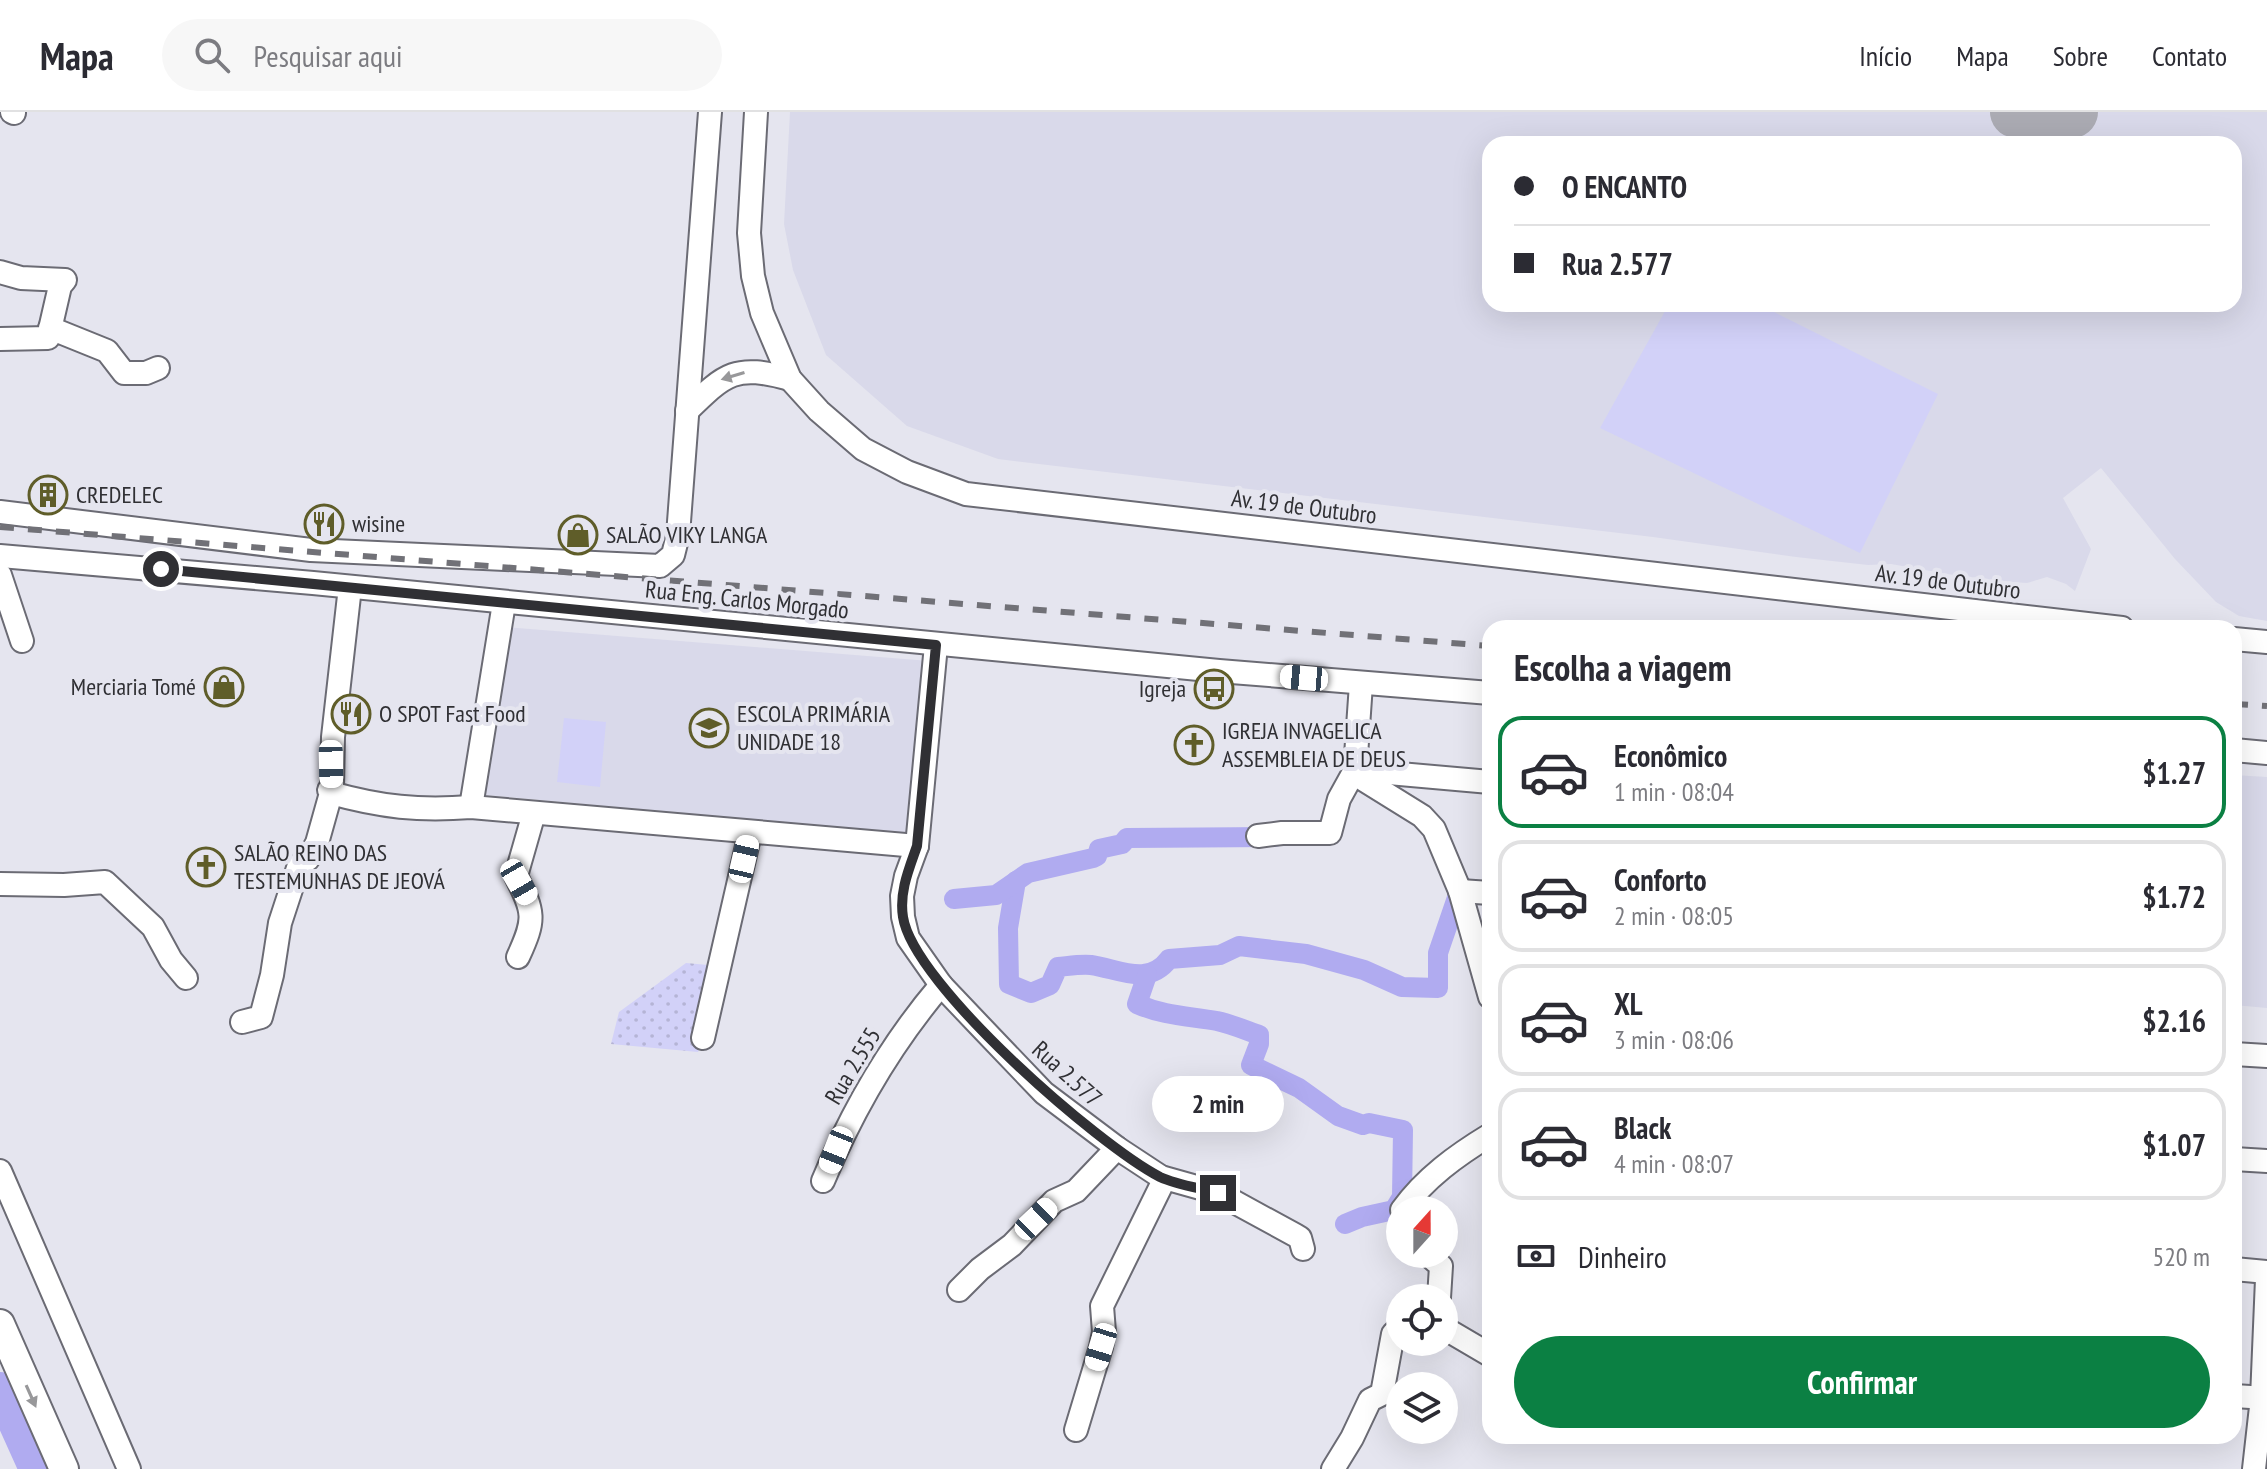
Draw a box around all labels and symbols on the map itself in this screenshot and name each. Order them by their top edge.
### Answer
one-way arrow [721,370,745,383]
building icon: CREDELEC [27,474,69,516]
place label: CREDELEC [76,479,163,510]
street label: Av. 19 de Outubro [1230,482,1379,531]
restaurant icon: wisine [303,503,345,545]
place label: wisine [352,508,405,539]
shop icon: SALÃO VIKY LANGA [557,514,599,556]
place label: SALÃO VIKY LANGA [606,519,768,550]
route start [143,551,179,587]
street label: Av. 19 de Outubro [1874,557,2023,606]
street label: Rua Eng. Carlos Morgado [644,573,850,626]
car [1279,664,1329,692]
shop icon: Merciaria Tomé [203,666,245,708]
bus stop icon: Igreja [1193,668,1235,710]
place label: Merciaria Tomé [71,671,196,702]
place label: Igreja [1139,673,1186,704]
restaurant icon: O SPOT Fast Food [330,693,372,735]
place label: O SPOT Fast Food [379,698,526,729]
place label: ESCOLA PRIMÁRIA UNIDADE 18 [737,698,891,757]
school or university icon: ESCOLA PRIMÁRIA UNIDADE 18 [688,707,730,749]
place label: IGREJA INVAGELICA ASSEMBLEIA DE DEUS [1222,715,1406,774]
church icon: IGREJA INVAGELICA ASSEMBLEIA DE DEUS [1173,724,1215,766]
car [319,740,343,788]
car [727,833,761,885]
place label: SALÃO REINO DAS TESTEMUNHAS DE JEOVÁ [234,837,445,896]
church icon: SALÃO REINO DAS TESTEMUNHAS DE JEOVÁ [185,846,227,888]
car [497,855,541,909]
street label: Rua 2.555 [818,1022,888,1110]
street label: Rua 2.577 [1026,1034,1109,1113]
callout: 2 min [1152,1077,1284,1133]
car [816,1123,856,1177]
route end [1200,1175,1236,1211]
car [1010,1194,1062,1244]
north arrow [1386,1196,1458,1268]
car [1083,1321,1119,1373]
one-way arrow [25,1384,38,1408]

